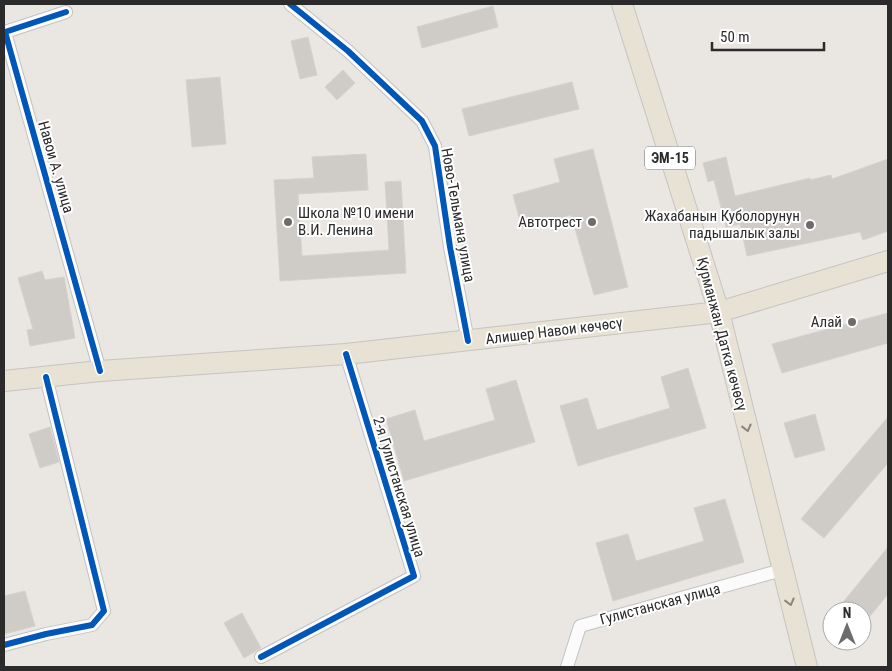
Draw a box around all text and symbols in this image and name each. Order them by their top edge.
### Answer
scale bar [712,20,824,52]
text: 50 m [720,28,750,46]
street label: Навои А. улица [34,119,78,215]
street label: Ново-Тельмана улица [437,146,479,284]
road number: ЭМ-15 [645,146,695,170]
place label: Школа №10 имени В.И. Ленина [298,204,414,239]
place label: Жахабанын Куболорунун падышалык залы [645,207,800,242]
place label: Автотрест [518,213,582,231]
marker: Школа №10 имени В.И. Ленина [282,216,294,228]
marker: Автотрест [586,216,598,228]
marker: Жахабанын Куболорунун падышалык залы [804,219,816,231]
street label: Курманжан Датка көчөсү [693,255,751,413]
place label: Алай [811,313,842,331]
street label: Алишер Навои көчөсү [484,314,624,348]
marker: Алай [846,316,858,328]
street label: 2-я Гулистанская улица [369,415,429,559]
one-way arrow [741,423,752,432]
street label: Гулистанская улица [598,579,722,629]
one-way arrow [785,598,795,606]
north arrow [822,601,872,651]
text: N [843,605,851,621]

